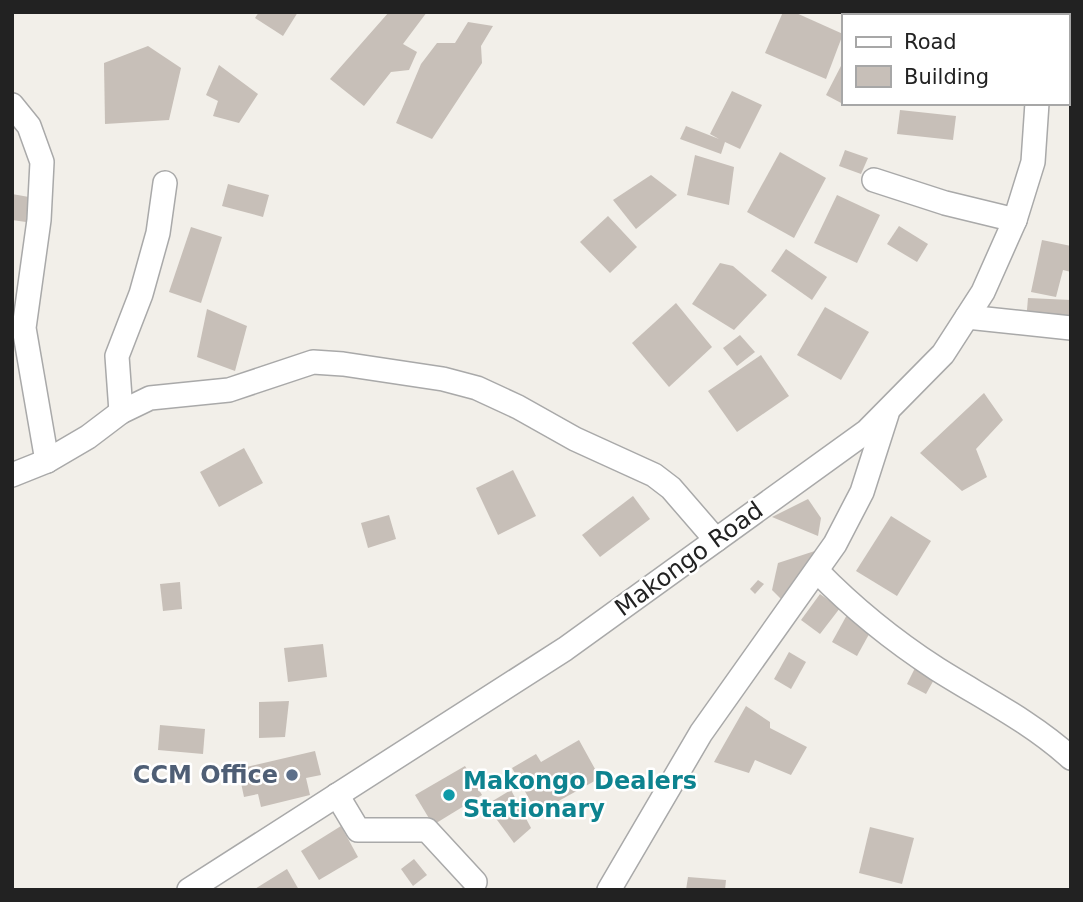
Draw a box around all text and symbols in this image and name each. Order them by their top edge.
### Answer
legend [842,14,1069,105]
text: Road [904,30,957,54]
text: Building [904,65,989,89]
street label: Makongo Road [610,496,768,622]
place label: CCM Office [133,761,278,789]
marker: CCM Office [284,767,300,783]
place label: Makongo Dealers Stationary [463,767,697,823]
marker: Makongo Dealers Stationary [441,787,457,803]

